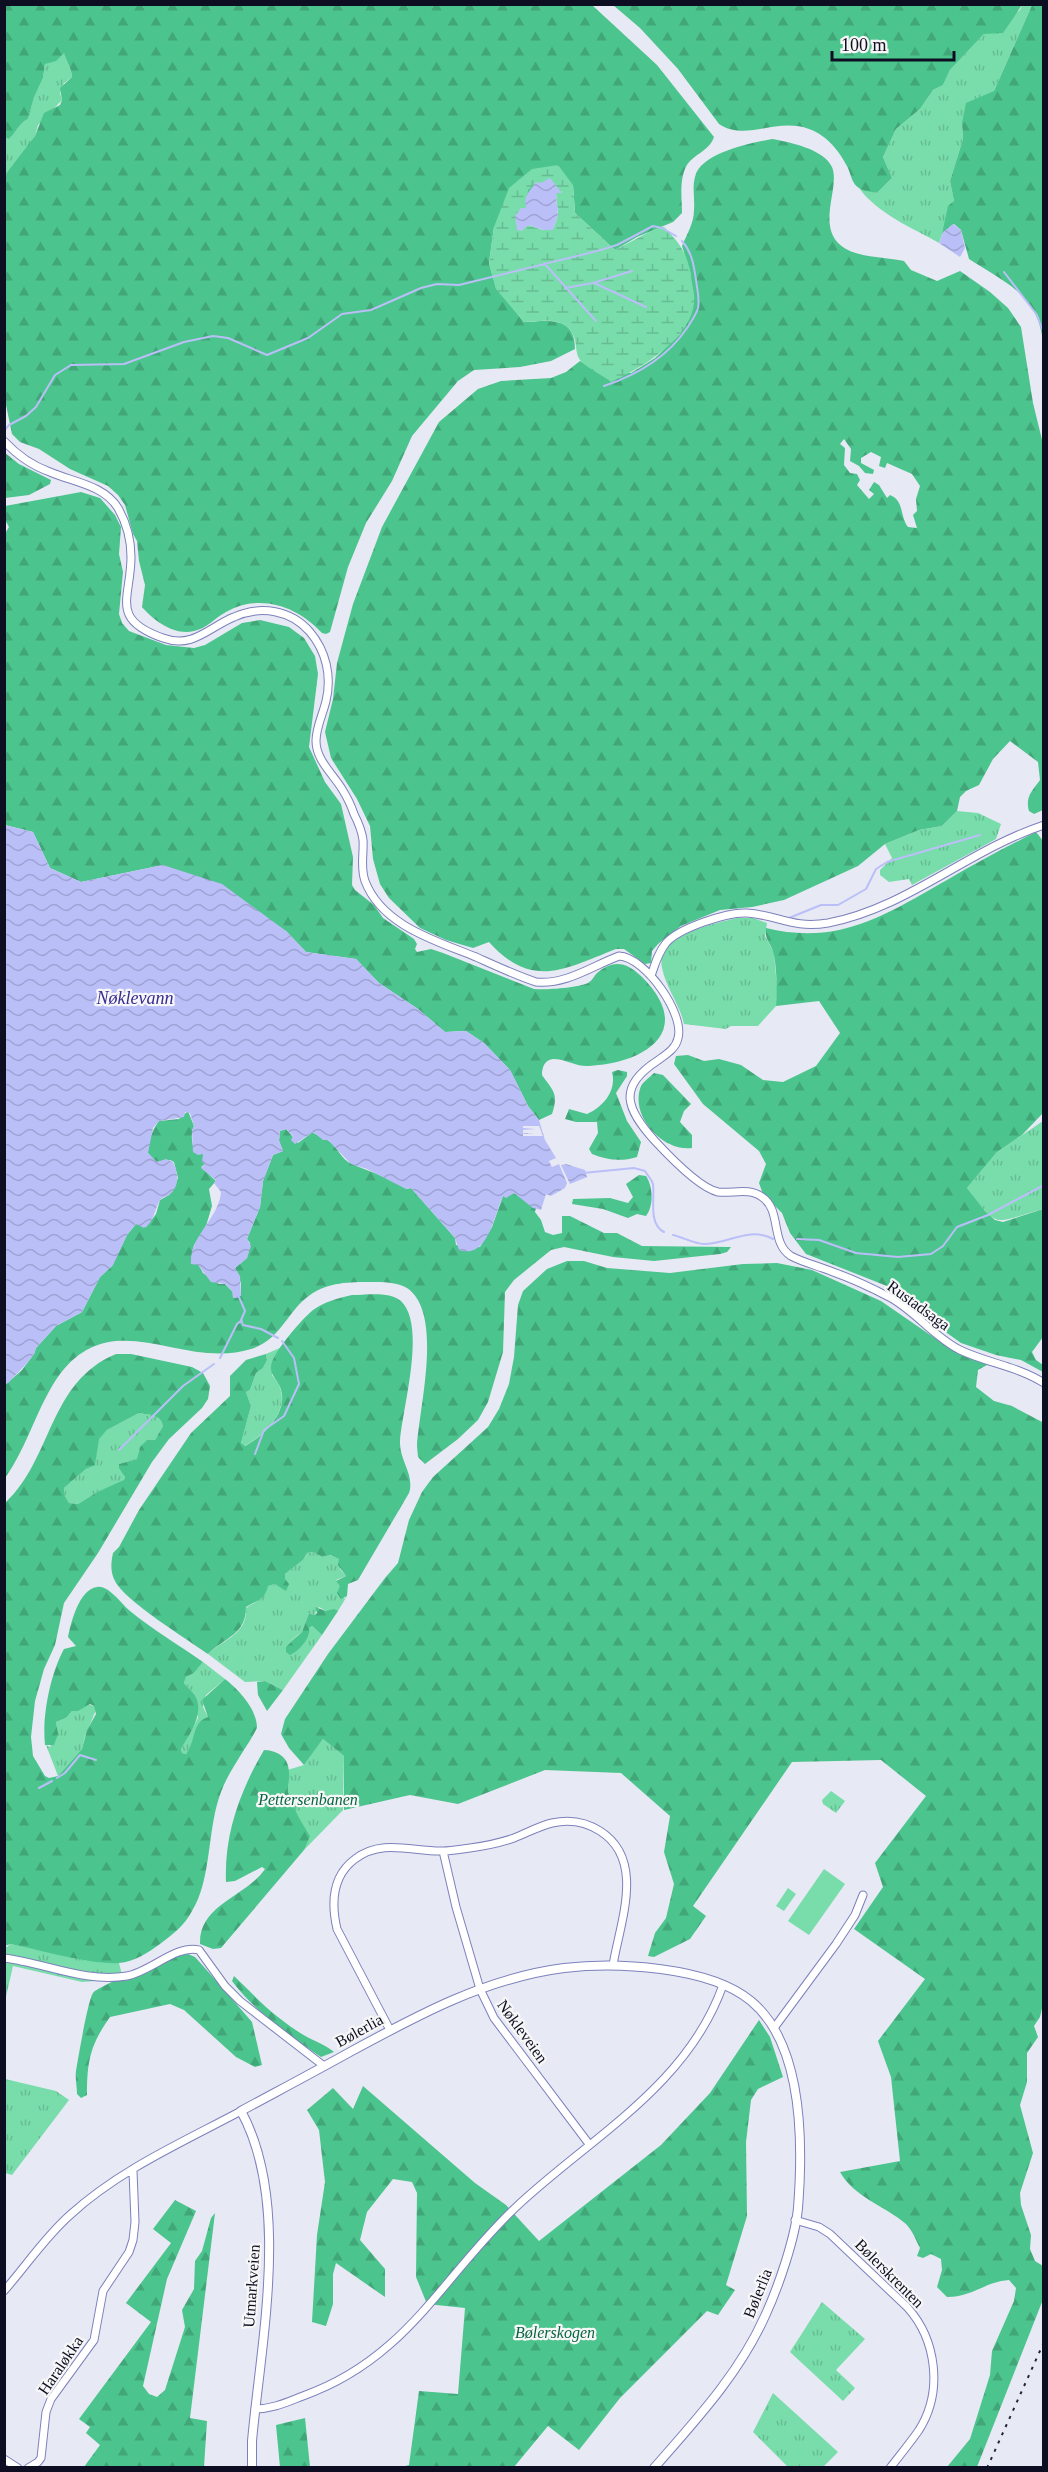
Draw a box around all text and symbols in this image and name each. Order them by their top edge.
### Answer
scale bar [832,24,954,62]
text: 100 m [841,35,887,55]
water label: Nøklevann [96,988,173,1008]
street label: Rustadsaga [884,1277,953,1335]
park label: Pettersenbanen [257,1791,358,1808]
street label: Nøkleveien [494,1996,551,2066]
street label: Bølerlia [333,2011,386,2050]
street label: Bølerskrenten [852,2236,927,2311]
street label: Utmarkveien [240,2244,263,2328]
street label: Bølerlia [740,2266,775,2320]
park label: Bølerskogen [515,2324,595,2342]
street label: Haraløkka [35,2333,86,2398]

